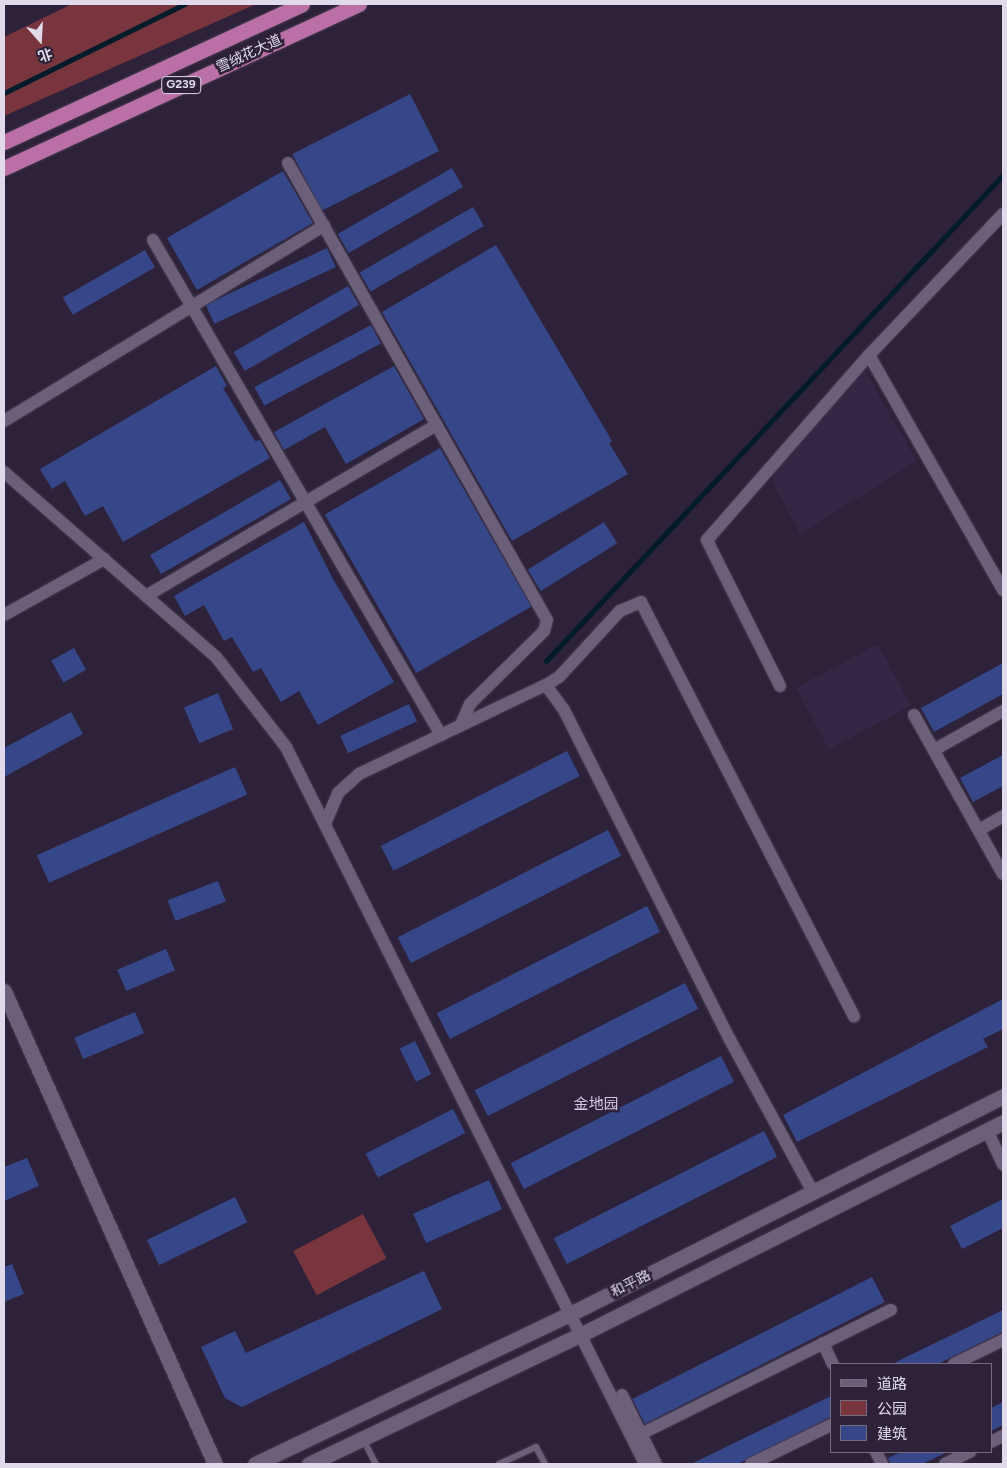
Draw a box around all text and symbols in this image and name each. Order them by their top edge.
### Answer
north arrow [15,15,65,65]
street label: 雪绒花大道 [214,32,284,76]
text: 北 [36,44,54,65]
road number: G239 [161,76,201,94]
district label: 金地园 [574,1096,618,1114]
street label: 和平路 [608,1267,654,1301]
legend [830,1363,992,1453]
text: 道路 [877,1375,907,1393]
text: 公园 [877,1400,907,1418]
text: 建筑 [877,1425,907,1443]

